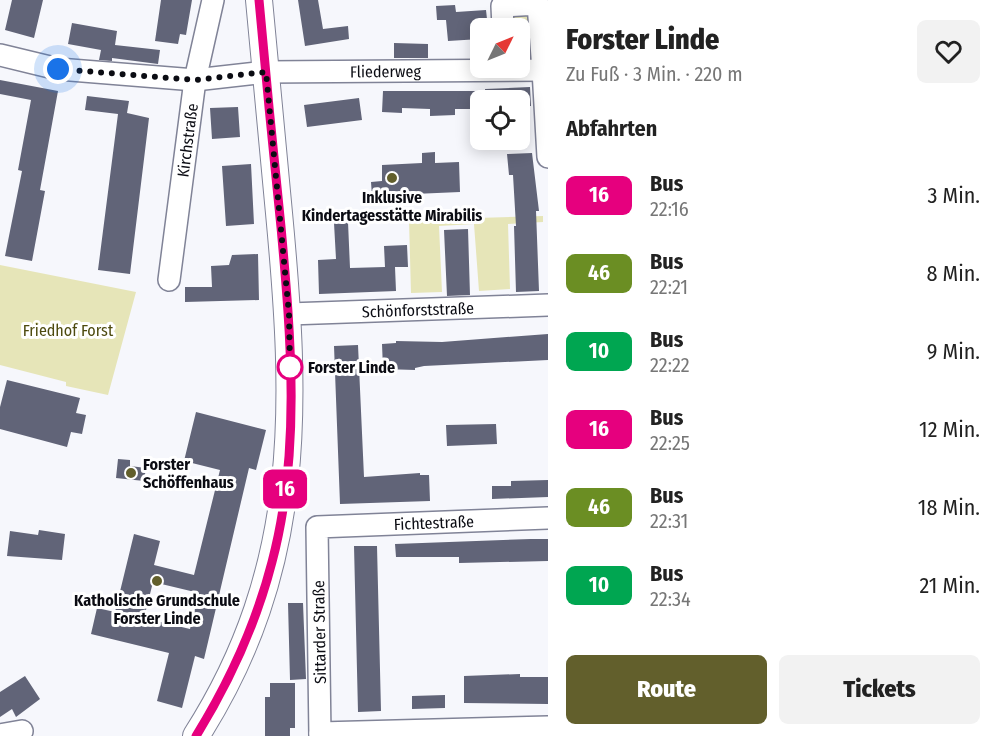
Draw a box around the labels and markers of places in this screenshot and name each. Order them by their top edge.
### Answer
marker: Inklusive Kindertagesstätte Mirabilis [385,171,399,185]
place label: Inklusive Kindertagesstätte Mirabilis [302,188,482,225]
marker: Forster Linde [277,354,303,380]
place label: Forster Linde [308,358,395,377]
place label: Forster Schöffenhaus [143,455,234,492]
marker: Forster Schöffenhaus [124,466,138,480]
marker: Katholische Grundschule Forster Linde [150,574,164,588]
place label: Katholische Grundschule Forster Linde [74,591,240,628]

